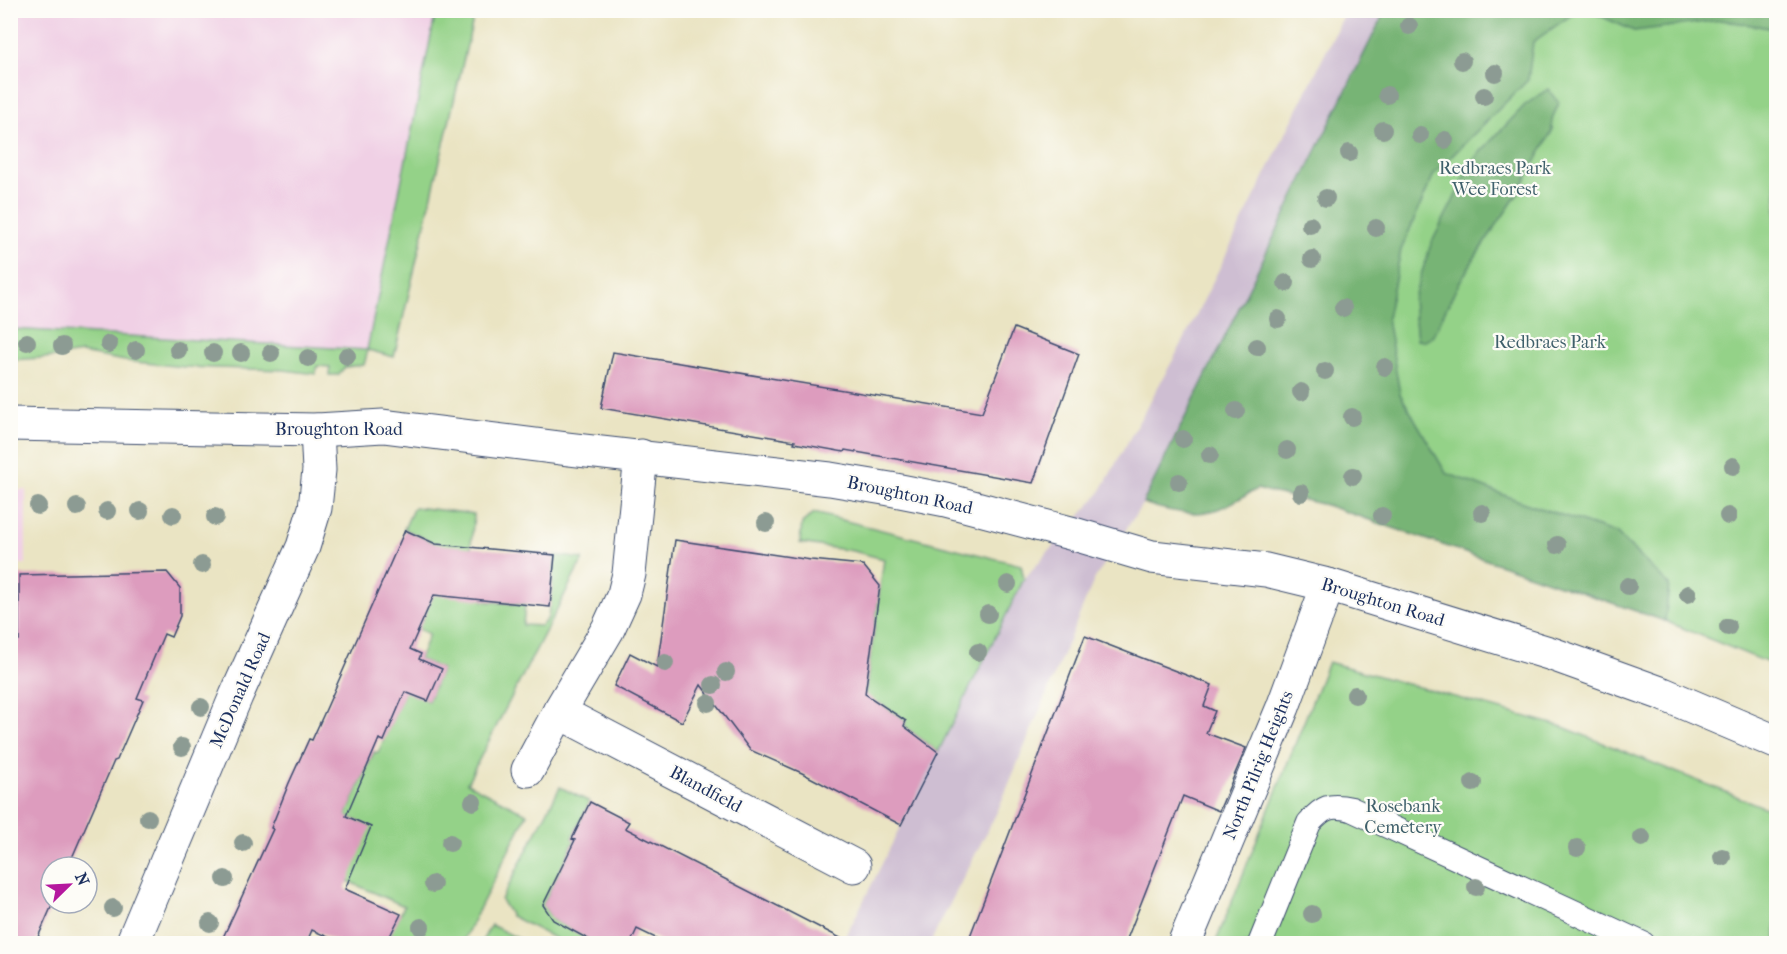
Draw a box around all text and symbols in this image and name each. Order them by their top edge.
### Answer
park label: Redbraes Park Wee Forest [1439,158,1552,200]
park label: Redbraes Park [1494,332,1607,353]
street label: Broughton Road [275,419,403,440]
street label: Broughton Road [845,472,975,519]
street label: Broughton Road [1319,574,1447,631]
street label: McDonald Road [206,629,275,751]
street label: North Pilrig Heights [1219,687,1298,843]
street label: Blandfield [666,762,746,817]
park label: Rosebank Cemetery [1364,796,1443,838]
north arrow [39,855,99,915]
text: N [71,870,94,889]

